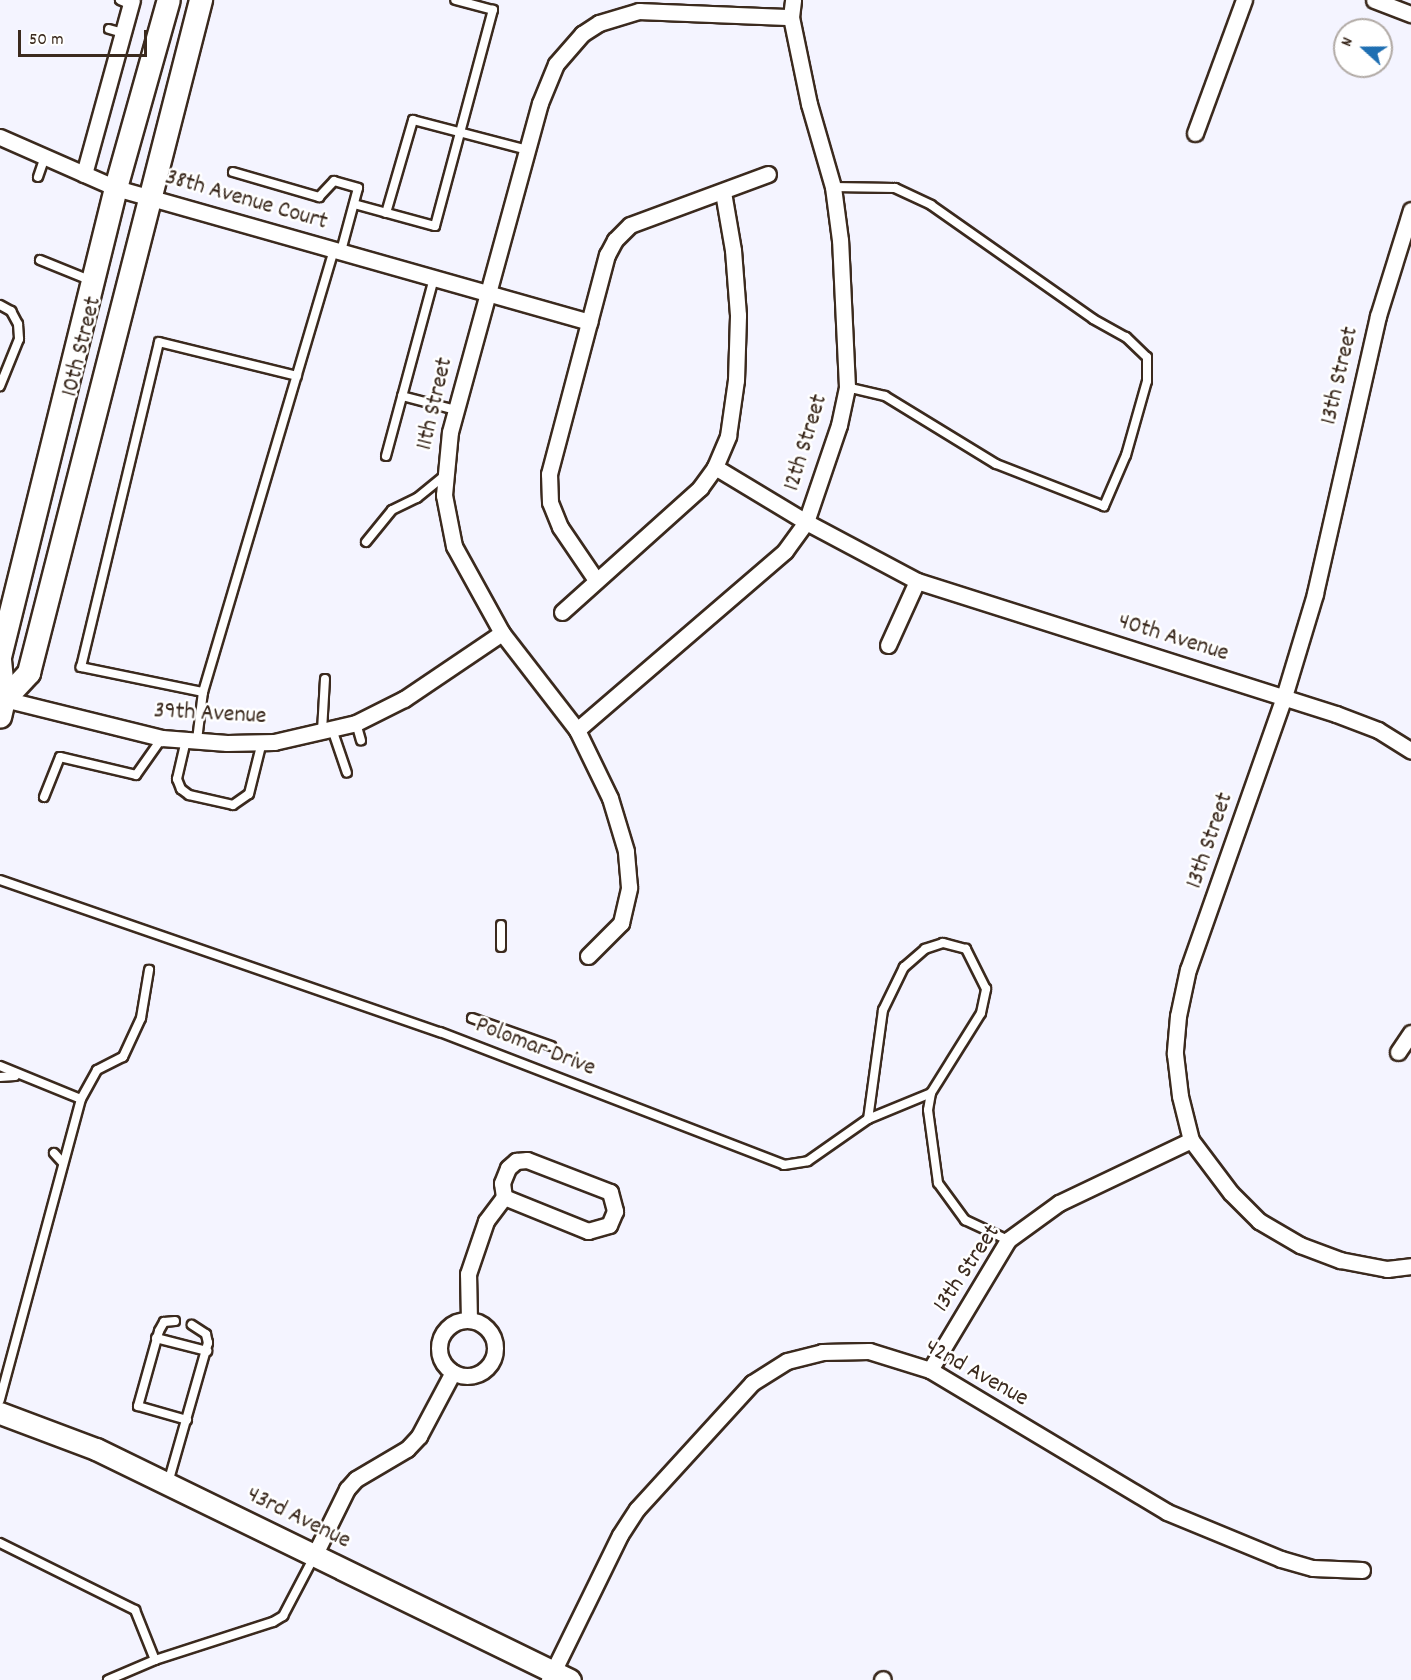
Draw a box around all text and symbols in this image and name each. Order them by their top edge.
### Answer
scale bar [21,18,150,56]
north arrow [1333,18,1393,78]
text: 50 m [29,28,64,53]
text: N [1335,34,1360,50]
street label: 38th Avenue Court [162,164,330,238]
street label: 10th Street [57,294,109,400]
street label: 13th Street [1316,324,1366,428]
street label: 11th Street [411,355,461,453]
street label: 12th Street [779,391,835,495]
street label: 40th Avenue [1114,609,1232,669]
street label: 39th Avenue [153,698,267,732]
street label: 13th Street [1181,789,1241,893]
street label: Polomar Drive [471,1012,599,1084]
street label: 13th Street [928,1220,1008,1318]
street label: 42nd Avenue [919,1334,1033,1414]
street label: 43rd Avenue [241,1482,355,1556]

